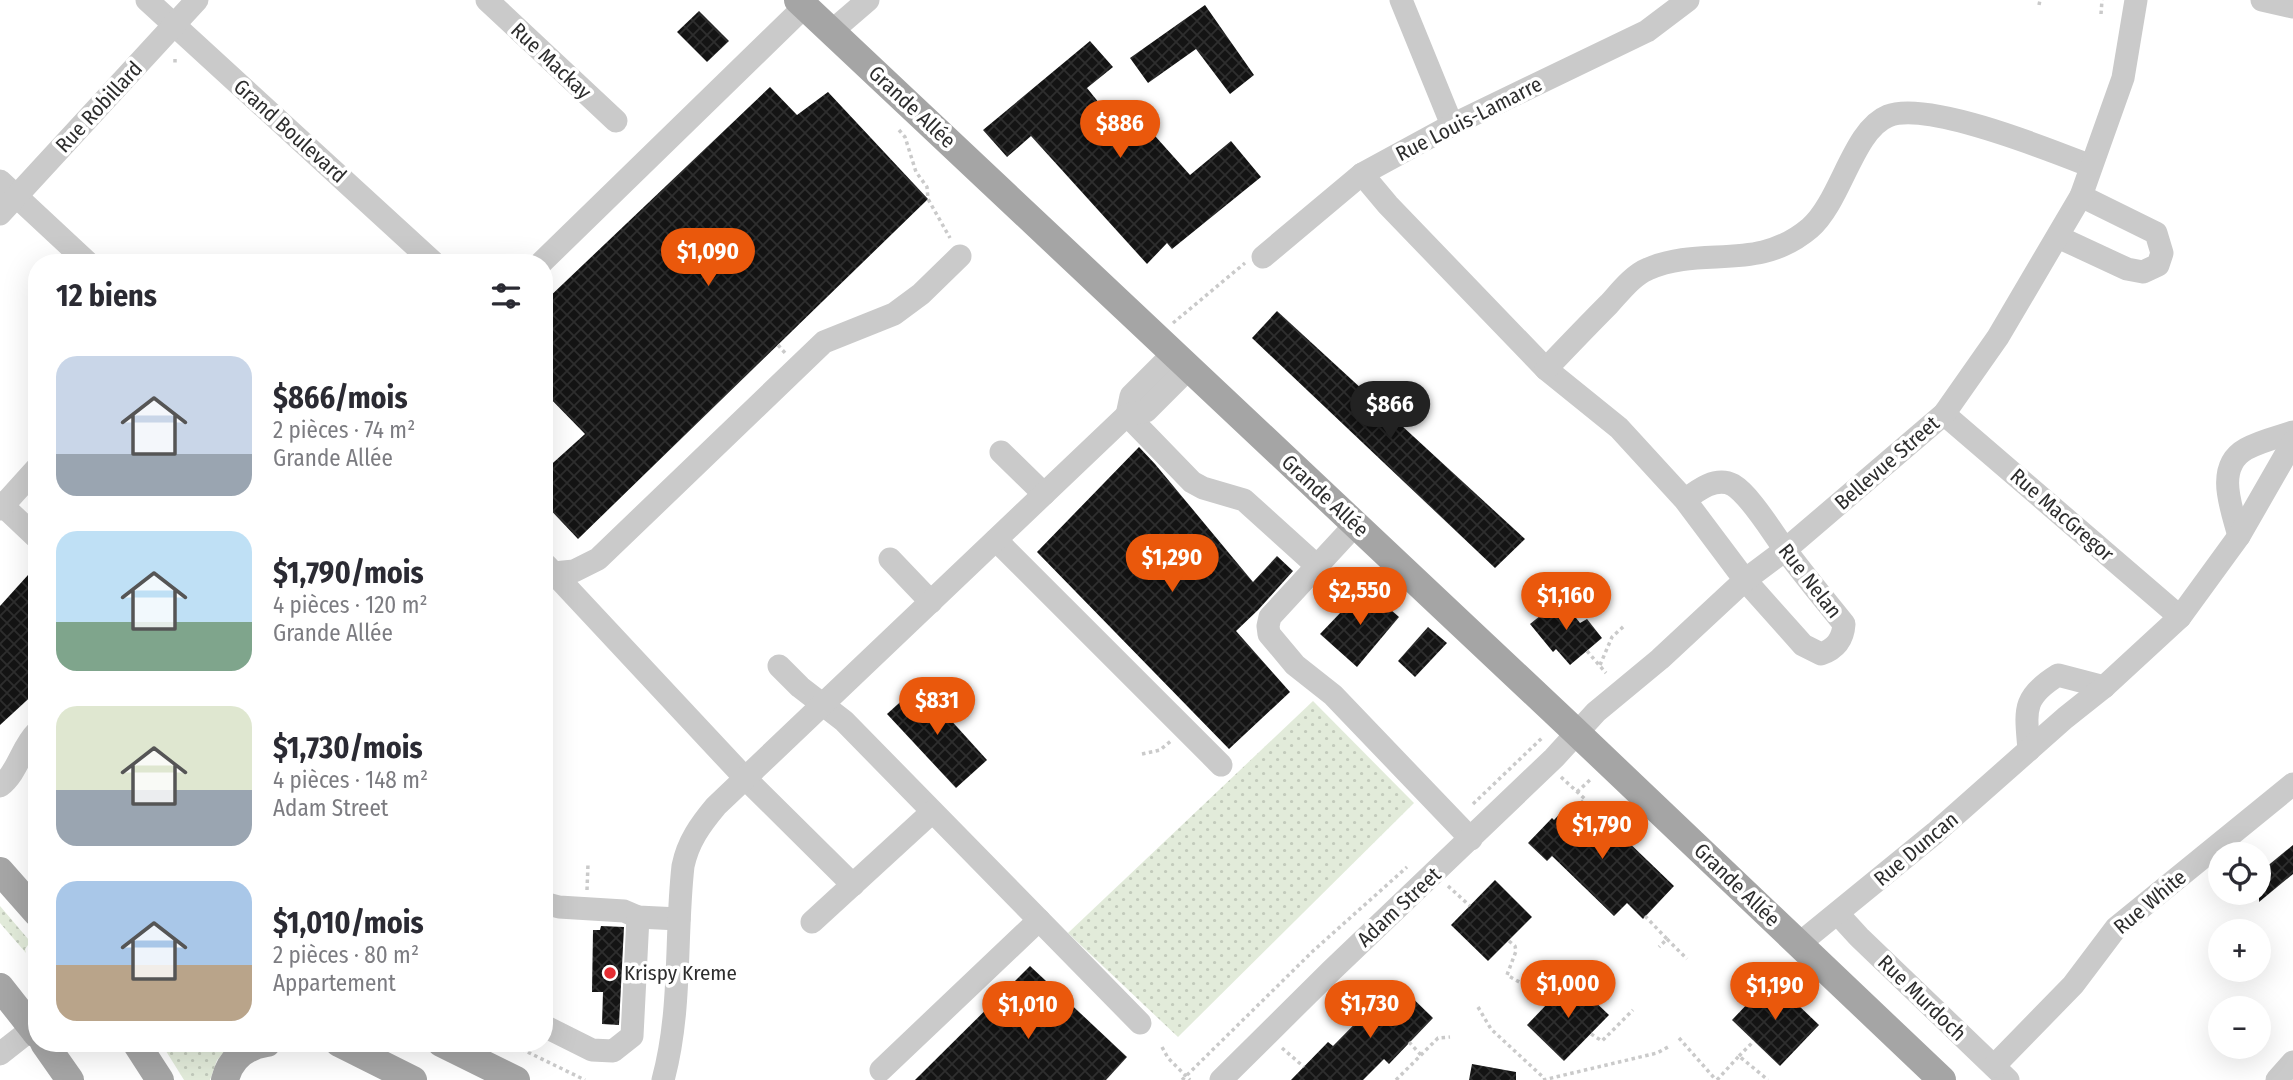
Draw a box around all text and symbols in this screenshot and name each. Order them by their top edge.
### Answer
street label: Rue Mackay [505,17,597,105]
street label: Rue Robillard [50,56,148,158]
street label: Grande Allée [863,60,961,154]
street label: Rue Louis-Lamarre [1391,71,1547,167]
street label: Grand Boulevard [228,74,352,188]
pin: $886 [1079,100,1161,160]
text: $886 [1096,109,1144,137]
pin: $1,090 [651,229,765,288]
text: $1,090 [677,237,739,265]
icon: filters [487,277,525,315]
text: 12 biens [56,278,157,314]
text: $866/mois [273,380,408,416]
pin: $866 [1349,382,1431,441]
icon: home [112,384,196,468]
text: $866 [1366,390,1414,418]
street label: Bellevue Street [1829,410,1945,516]
text: 2 pièces · 74 m² [273,416,415,444]
text: Grande Allée [273,444,393,472]
street label: Grande Allée [1276,449,1374,543]
street label: Rue MacGregor [2005,463,2120,568]
pin: $1,290 [1115,534,1229,594]
street label: Rue Nelan [1773,538,1847,624]
text: $1,290 [1142,543,1202,571]
text: $1,790/mois [273,555,424,591]
icon: home [112,559,196,643]
pin: $2,550 [1303,568,1417,627]
pin: $1,160 [1509,572,1623,632]
text: $2,550 [1329,576,1391,604]
text: $1,160 [1537,581,1595,609]
text: 4 pièces · 120 m² [273,591,428,619]
text: Grande Allée [273,619,393,647]
pin: $831 [896,678,978,737]
text: $831 [915,686,959,714]
text: $1,730/mois [273,730,423,766]
icon: home [112,734,196,818]
text: 4 pièces · 148 m² [273,766,428,794]
text: Adam Street [273,794,388,822]
pin: $1,790 [1545,802,1659,861]
street label: Rue Duncan [1869,806,1963,892]
text: $1,790 [1572,810,1632,838]
street label: Grande Allée [1689,838,1785,932]
map controls [2208,842,2271,1059]
button: locate [2208,842,2271,905]
street label: Adam Street [1352,861,1446,952]
street label: Rue White [2108,864,2192,940]
text: $1,010/mois [273,905,424,941]
icon: home [112,909,196,993]
button: + [2208,919,2271,982]
text: 2 pièces · 80 m² [273,941,419,969]
street label: Rue Murdoch [1872,949,1972,1047]
place label: Krispy Kreme [624,960,737,986]
pin: $1,000 [1511,960,1625,1020]
pin: $1,190 [1718,962,1832,1022]
marker: Krispy Kreme [602,965,618,981]
text: Appartement [273,969,396,997]
text: $1,000 [1537,969,1599,997]
text: $1,190 [1746,971,1804,999]
pin: $1,730 [1313,981,1427,1040]
pin: $1,010 [971,982,1085,1041]
text: $1,730 [1341,989,1399,1017]
text: $1,010 [998,990,1058,1018]
button: − [2208,996,2271,1059]

